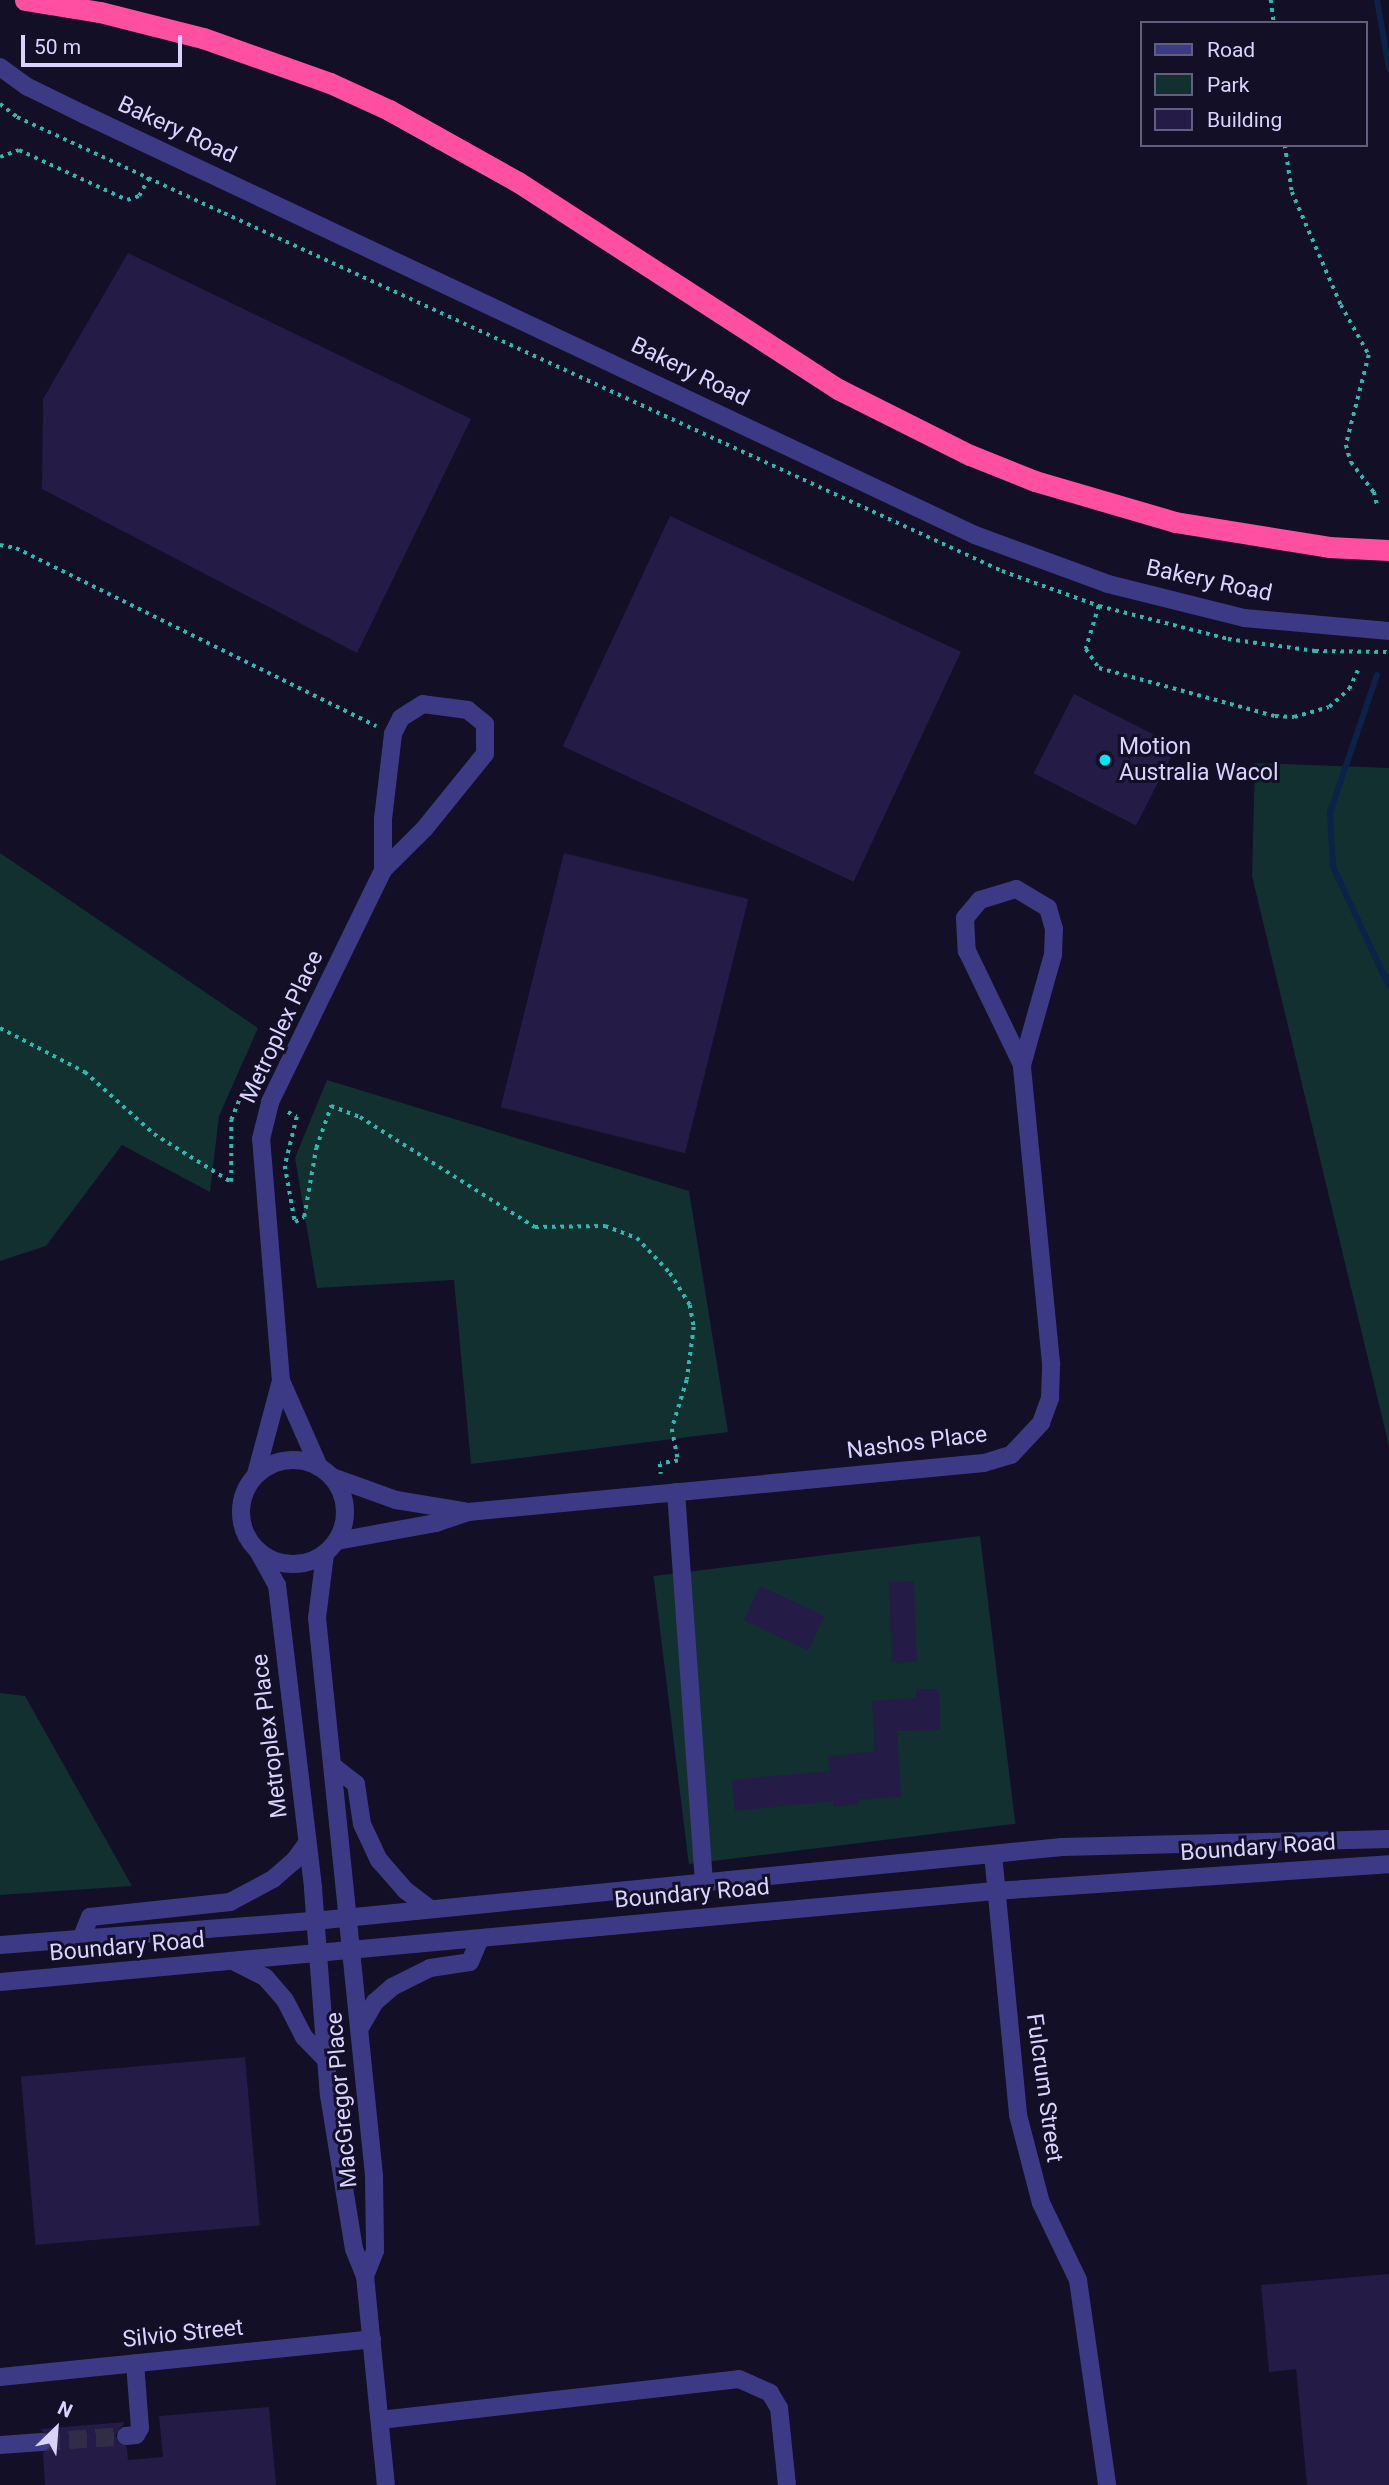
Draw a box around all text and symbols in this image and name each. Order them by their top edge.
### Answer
scale bar [24,21,186,65]
legend [1140,21,1368,147]
text: 50 m [34,35,81,59]
text: Road [1207,38,1255,62]
text: Park [1207,73,1249,97]
street label: Bakery Road [113,90,241,170]
text: Building [1207,108,1282,132]
street label: Bakery Road [627,332,753,412]
street label: Bakery Road [1144,554,1274,608]
place label: Motion Australia Wacol [1119,733,1279,787]
marker: Motion Australia Wacol [1097,752,1113,768]
street label: Metroplex Place [235,946,329,1108]
street label: Nashos Place [845,1421,989,1465]
street label: Metroplex Place [246,1652,294,1820]
street label: Boundary Road [1179,1829,1337,1867]
street label: Boundary Road [613,1873,771,1915]
street label: Boundary Road [48,1926,206,1968]
street label: MacGregor Place [321,2011,363,2189]
street label: Fulcrum Street [1020,2012,1068,2164]
street label: Silvio Street [121,2314,245,2354]
north arrow [21,2394,91,2464]
text: N [54,2396,76,2423]

